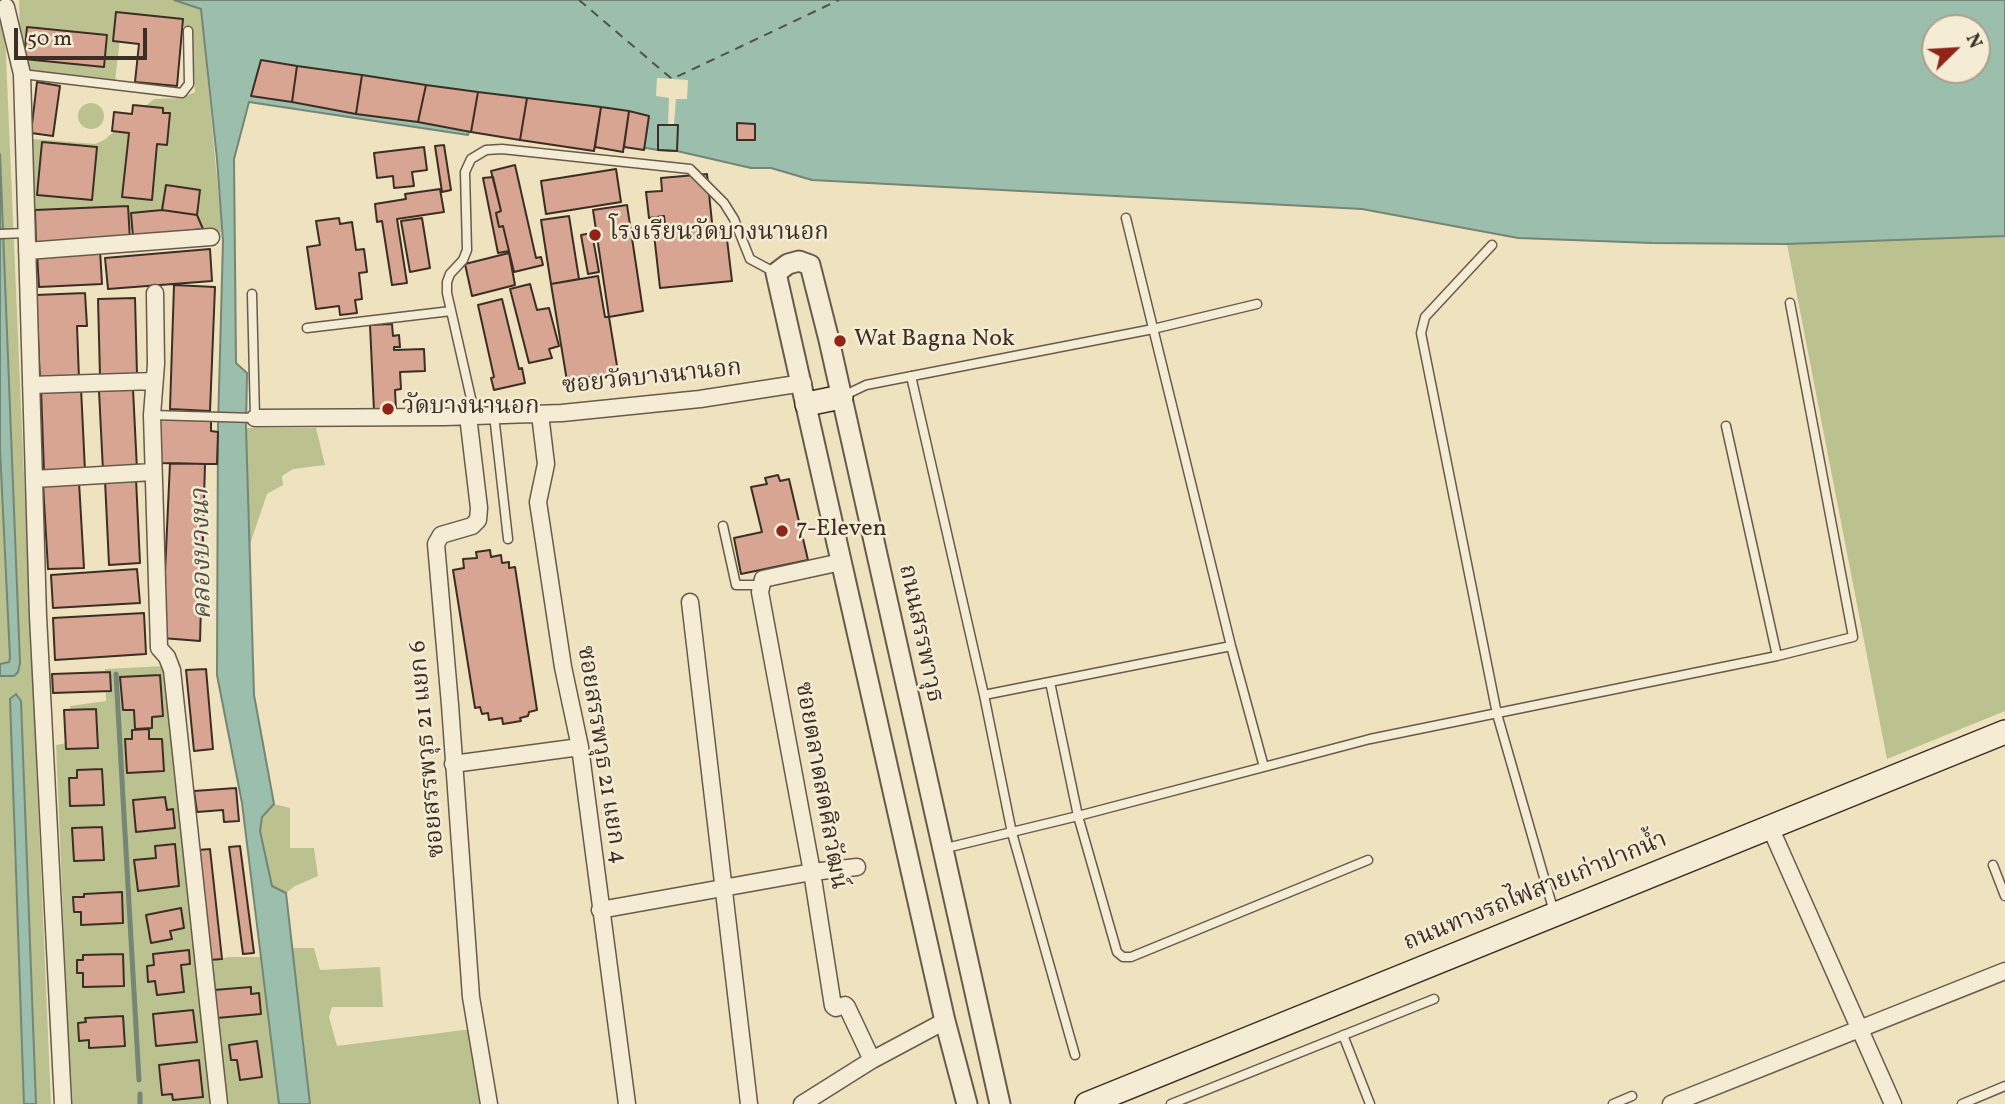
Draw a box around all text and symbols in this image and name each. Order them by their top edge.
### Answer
scale bar [18,14,150,58]
north arrow [1921,14,1991,84]
text: 50 m [27,25,72,54]
text: N [1959,30,1988,53]
place label: โรงเรียนวัดบางนานอก [609,221,829,249]
marker: โรงเรียนวัดบางนานอก [587,227,603,243]
place label: Wat Bagna Nok [854,327,1015,355]
marker: Wat Bagna Nok [832,333,848,349]
street label: ซอยวัดบางนานอก [561,355,743,403]
place label: วัดบางนานอก [402,395,540,423]
marker: วัดบางนานอก [380,401,396,417]
water label: คลองบางนา [187,488,221,620]
place label: 7-Eleven [796,517,887,545]
marker: 7-Eleven [774,523,790,539]
street label: ถนนสรรพาวุธ [890,562,948,706]
street label: ซอยสรรพวุธ 21 แยก 6 [405,639,453,859]
street label: ซอยสรรพวุธ 21 แยก 4 [569,644,631,866]
street label: ซอยตลาดสดศิลวัฒน์ [787,680,851,892]
street label: ถนนทางรถไฟสายเก่าปากน้ำ [1400,827,1672,959]

